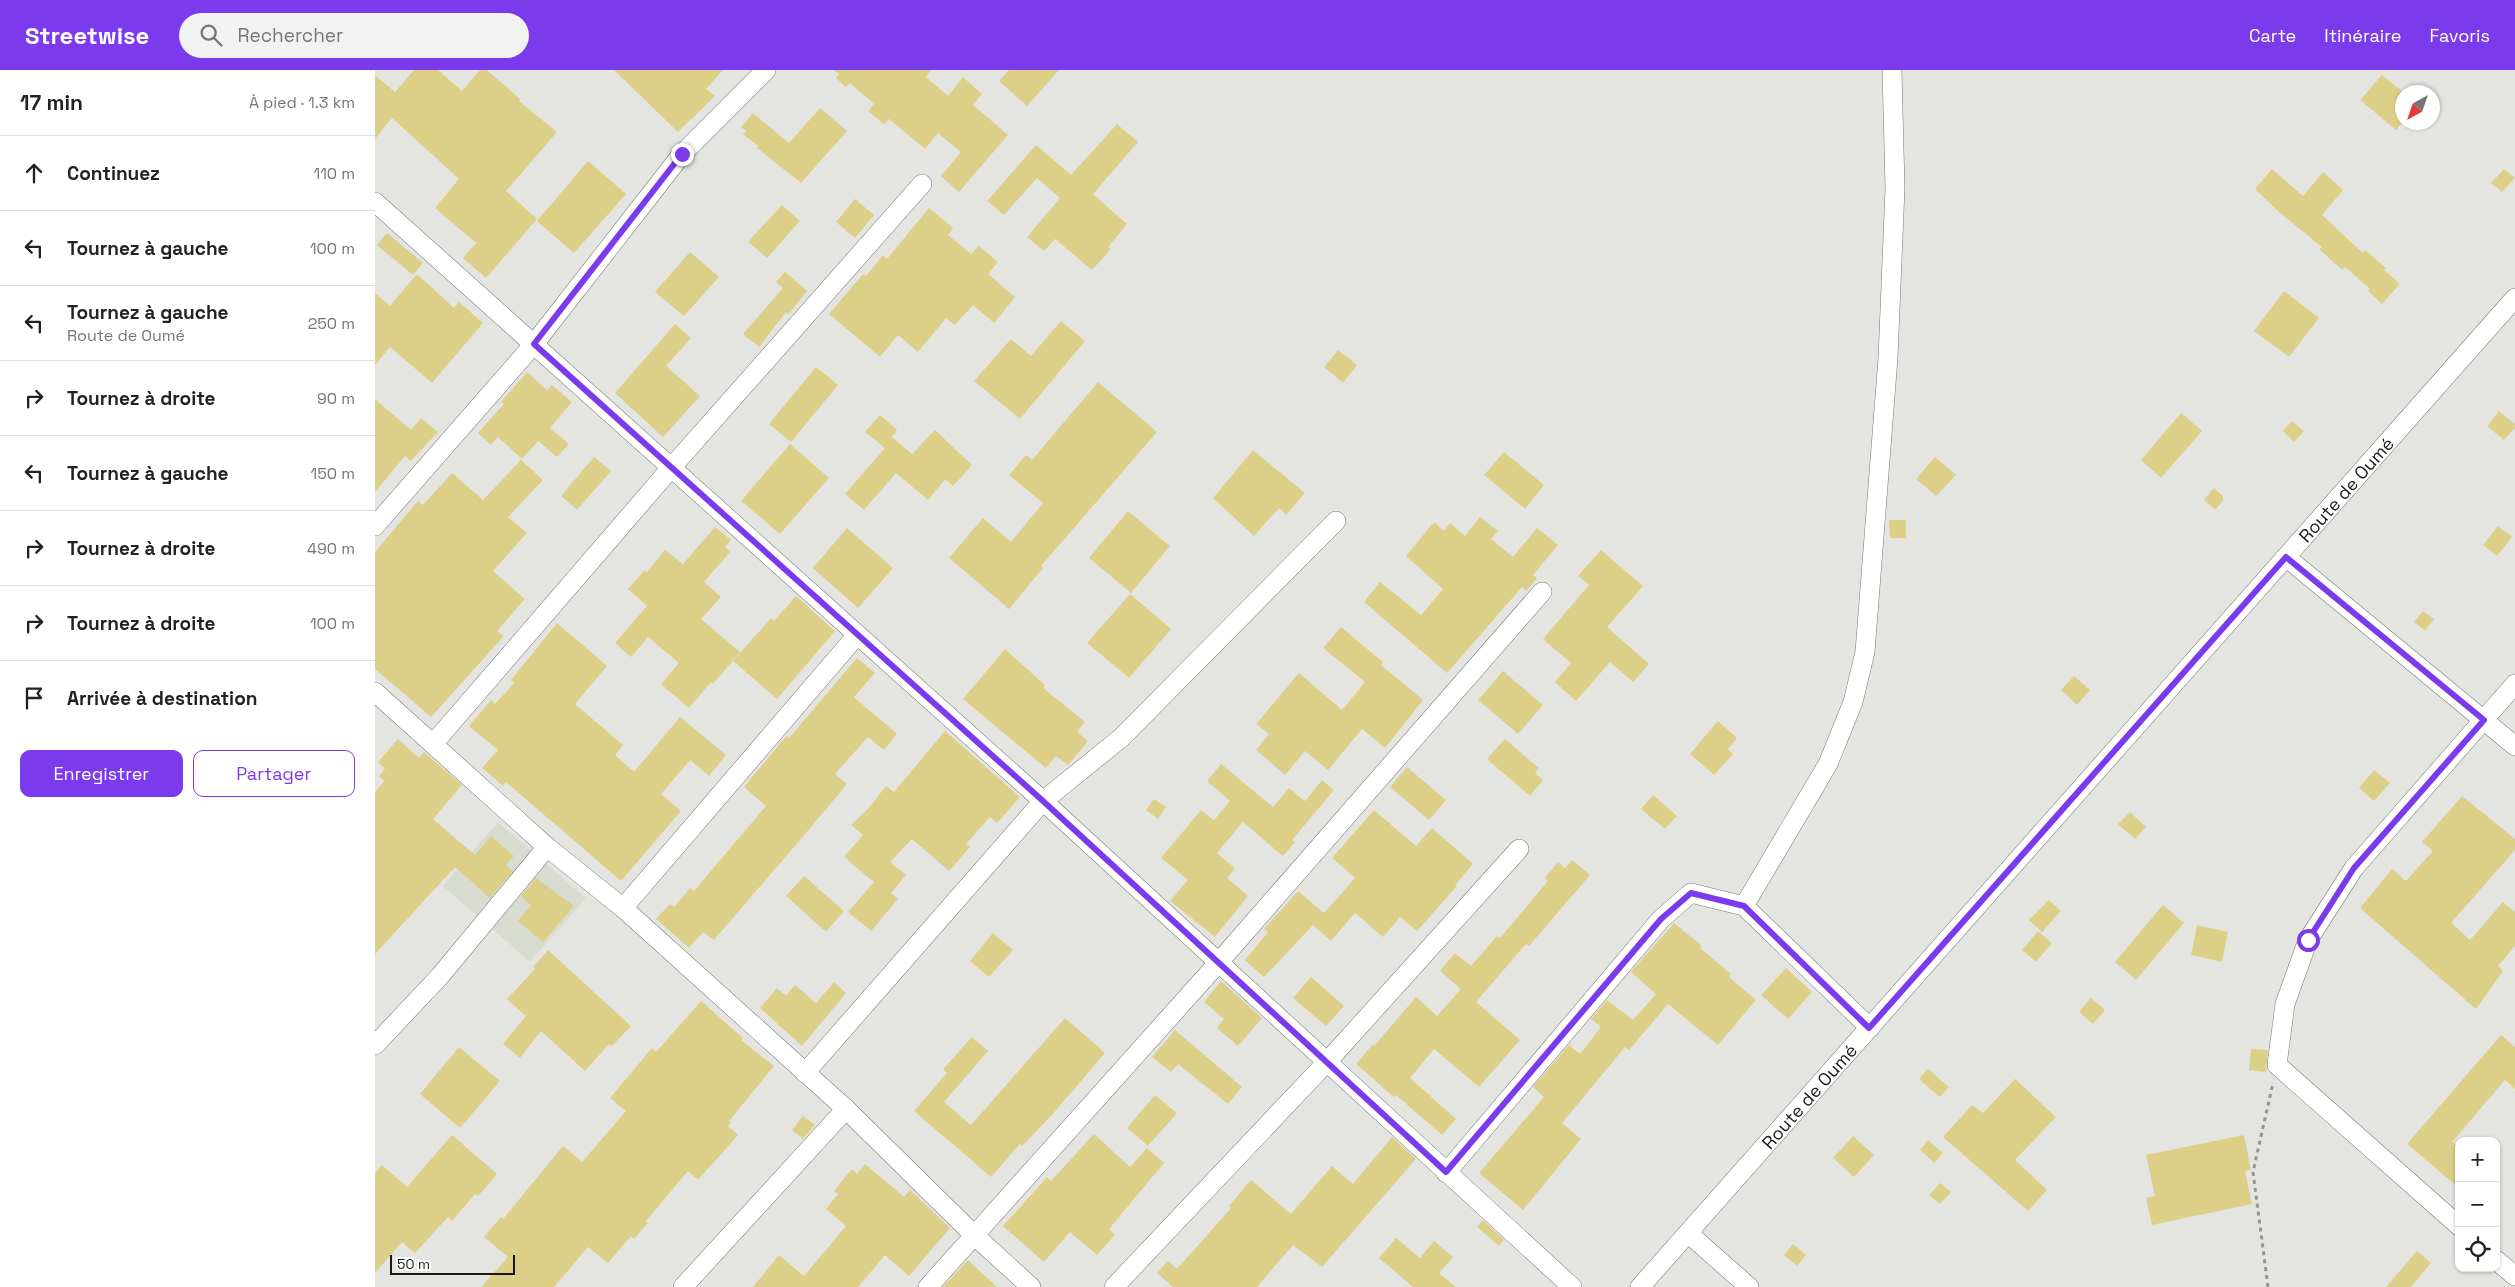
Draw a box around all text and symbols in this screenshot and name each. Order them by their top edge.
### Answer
search box [179,13,529,58]
text: Streetwise [25,20,149,51]
icon: search [197,21,225,49]
text: Rechercher [237,23,343,48]
text: Carte [2249,24,2296,47]
text: Itinéraire [2324,24,2401,47]
text: Favoris [2429,24,2490,47]
north arrow [2395,85,2440,130]
text: 17 min [20,89,83,116]
text: À pied · 1.3 km [249,92,355,113]
route end [671,143,694,166]
icon: ahead [20,159,48,187]
text: Continuez [67,161,160,186]
text: 110 m [313,163,355,184]
icon: left [20,234,48,262]
text: Tournez à gauche [67,236,229,261]
text: 100 m [310,238,355,259]
text: Tournez à gauche [67,300,229,325]
icon: left [20,309,48,337]
text: 250 m [308,313,355,334]
text: Route de Oumé [67,325,185,346]
icon: right [20,384,48,412]
text: Tournez à droite [67,386,216,411]
text: 90 m [317,388,355,409]
street label: Route de Oumé [2293,432,2398,547]
icon: left [20,459,48,487]
text: Tournez à gauche [67,461,229,486]
text: 150 m [311,463,355,484]
icon: right [20,534,48,562]
text: Tournez à droite [67,536,216,561]
text: 490 m [307,538,355,559]
icon: right [20,609,48,637]
text: Tournez à droite [67,611,216,636]
text: 100 m [310,613,355,634]
icon: arrive [20,684,48,712]
text: Arrivée à destination [67,686,257,711]
button: Enregistrer [20,750,183,797]
button: Partager [193,750,355,797]
route start [2297,929,2320,952]
street label: Route de Oumé [1756,1039,1862,1153]
map controls [2455,1137,2500,1272]
button: + [2455,1137,2500,1182]
button: − [2455,1182,2500,1227]
button: locate [2455,1227,2500,1272]
scale bar [390,1252,515,1275]
text: 50 m [397,1255,430,1273]

